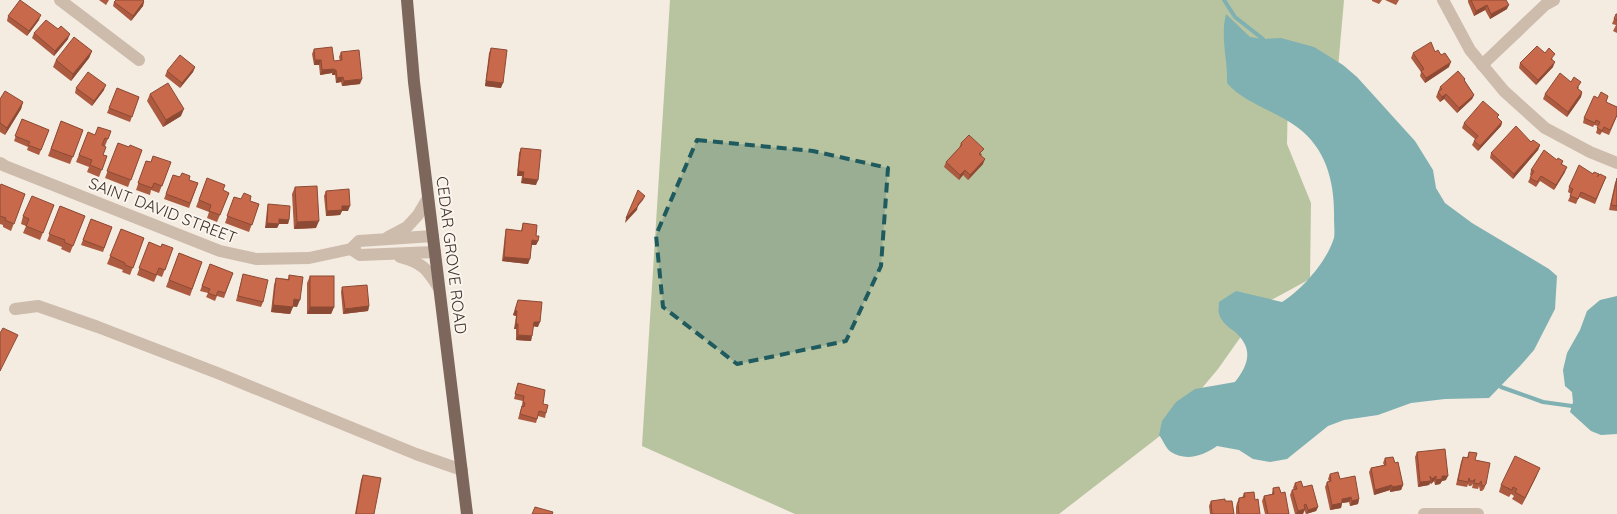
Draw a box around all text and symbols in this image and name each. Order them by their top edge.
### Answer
street label: SAINT DAVID STREET [86,173,240,248]
street label: CEDAR GROVE ROAD [432,175,472,335]

